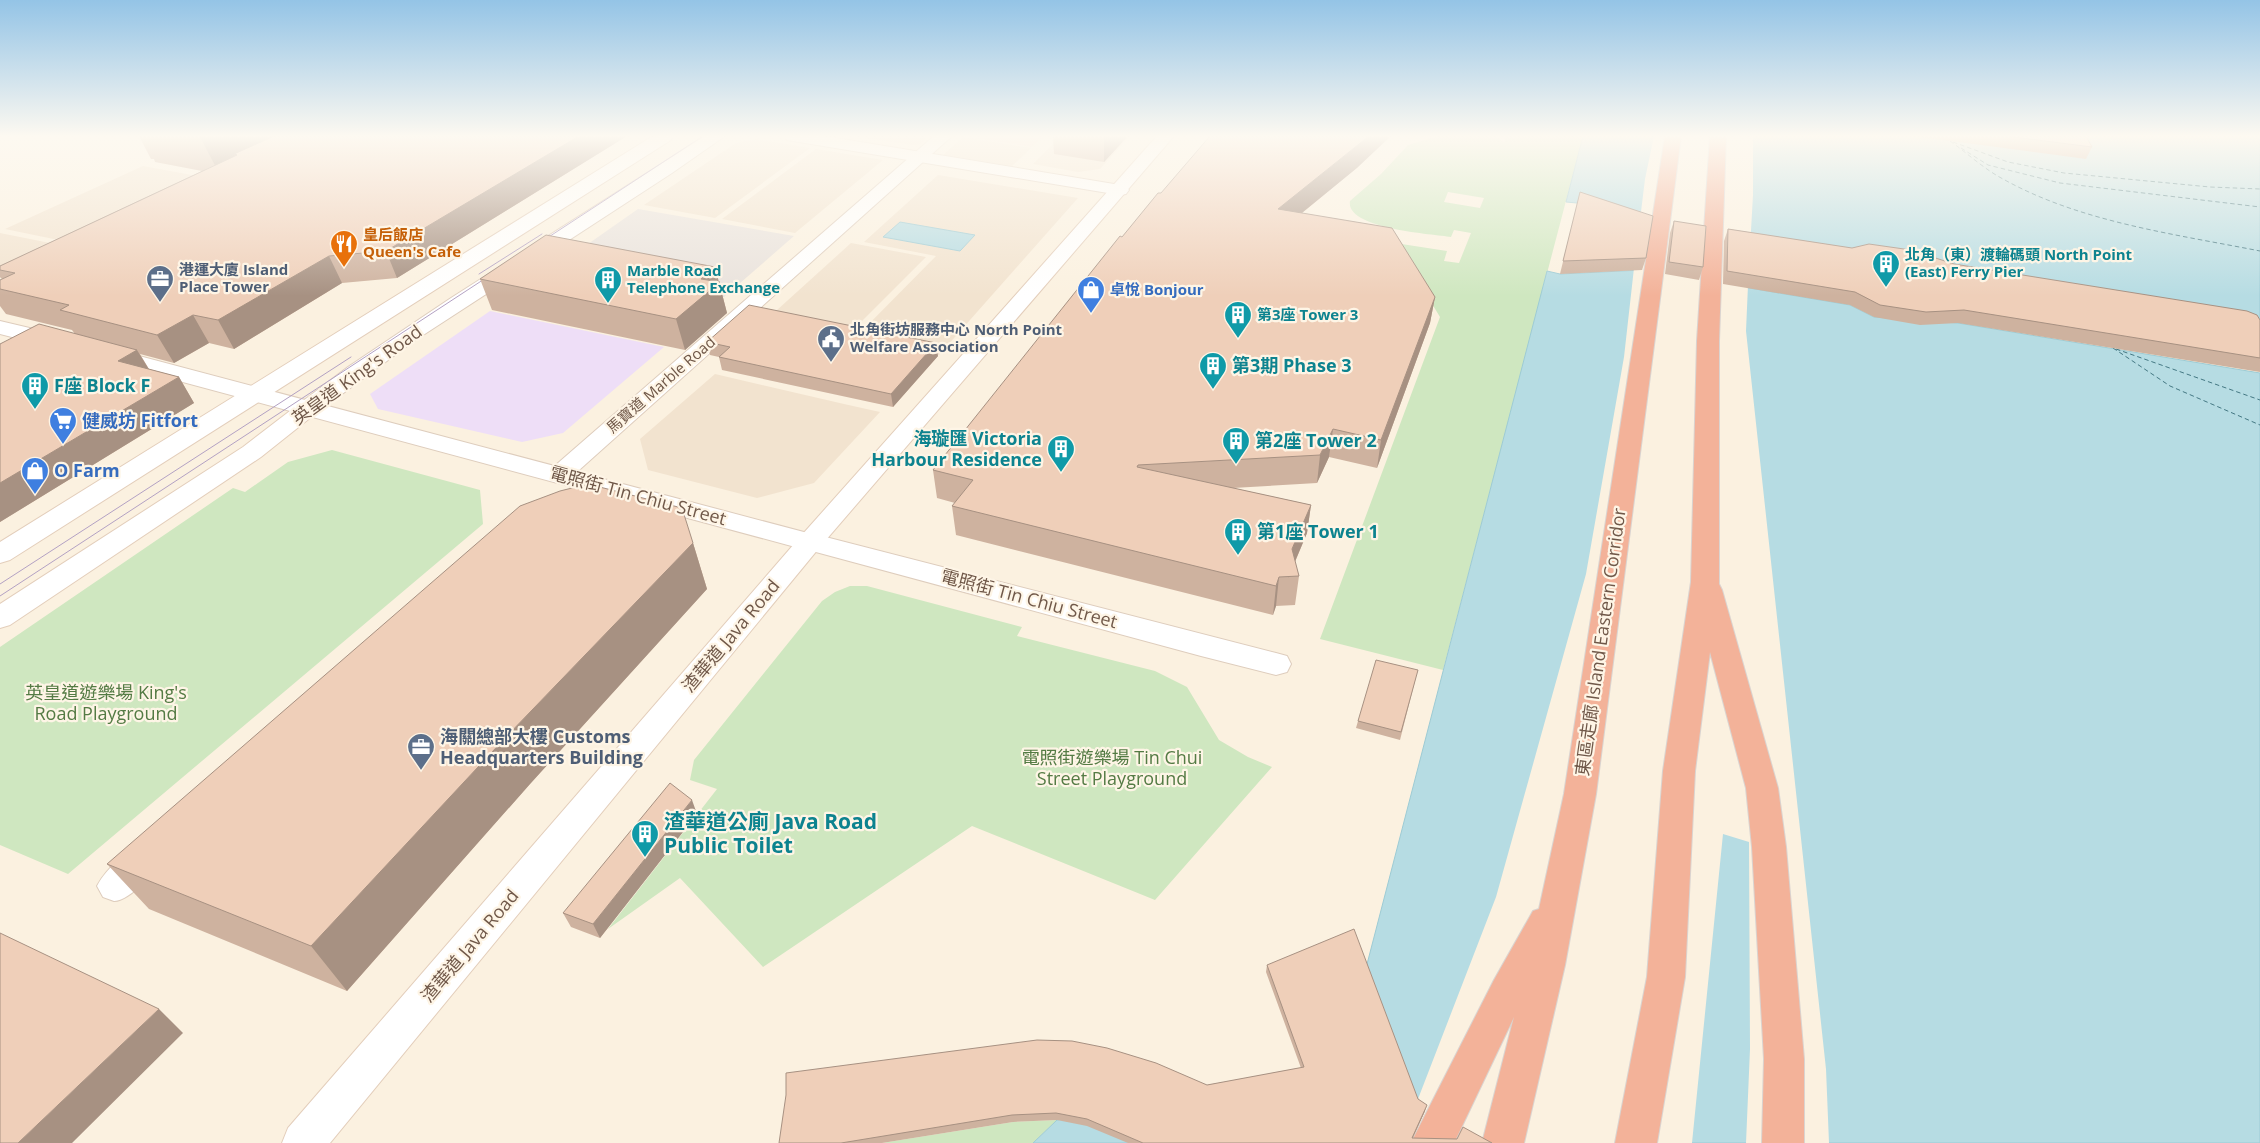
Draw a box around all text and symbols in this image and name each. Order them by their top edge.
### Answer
place label: 皇后飯店 Queen's Cafe [363,224,461,261]
restaurant icon: 皇后飯店 Queen's Cafe [329,229,359,268]
place label: 北角（東）渡輪碼頭 North Point (East) Ferry Pier [1905,244,2133,281]
building icon: 北角（東）渡輪碼頭 North Point (East) Ferry Pier [1871,249,1901,288]
place label: 港運大廈 Island Place Tower [179,259,288,296]
place label: Marble Road Telephone Exchange [627,260,780,297]
office icon: 港運大廈 Island Place Tower [145,264,175,303]
building icon: Marble Road Telephone Exchange [593,265,623,304]
shop icon: 卓悅 Bonjour [1076,275,1106,314]
place label: 卓悅 Bonjour [1110,279,1204,299]
building icon: 第3座 Tower 3 [1223,300,1253,339]
place label: 第3座 Tower 3 [1257,304,1358,324]
street label: 英皇道 King's Road [287,319,426,430]
place label: 北角街坊服務中心 North Point Welfare Association [850,319,1063,356]
public building icon: 北角街坊服務中心 North Point Welfare Association [816,324,846,363]
street label: 馬寶道 Marble Road [602,331,719,437]
building icon: 第3期 Phase 3 [1198,351,1228,390]
place label: 第3期 Phase 3 [1232,353,1352,377]
building icon: F座 Block F [20,371,50,410]
place label: F座 Block F [54,373,150,397]
supermarket icon: 健威坊 Fitfort [48,406,78,445]
place label: 健威坊 Fitfort [82,408,198,432]
place label: 海璇匯 Victoria Harbour Residence [871,426,1042,471]
building icon: 第2座 Tower 2 [1221,426,1251,465]
place label: 第2座 Tower 2 [1255,428,1377,452]
building icon: 海璇匯 Victoria Harbour Residence [1046,434,1076,473]
shop icon: O Farm [20,456,50,495]
place label: O Farm [54,458,120,482]
street label: 電照街 Tin Chiu Street [547,460,729,530]
street label: 東區走廊 Island Eastern Corridor [1569,506,1631,777]
building icon: 第1座 Tower 1 [1223,517,1253,556]
place label: 第1座 Tower 1 [1257,519,1379,543]
street label: 電照街 Tin Chiu Street [938,563,1120,633]
street label: 渣華道 Java Road [676,574,784,697]
park label: 英皇道遊樂場 King's Road Playground [25,680,187,725]
place label: 海關總部大樓 Customs Headquarters Building [440,724,643,769]
office icon: 海關總部大樓 Customs Headquarters Building [406,732,436,771]
park label: 電照街遊樂場 Tin Chui Street Playground [1022,745,1202,790]
place label: 渣華道公廁 Java Road Public Toilet [664,807,877,859]
building icon: 渣華道公廁 Java Road Public Toilet [630,819,660,858]
street label: 渣華道 Java Road [415,884,523,1007]

